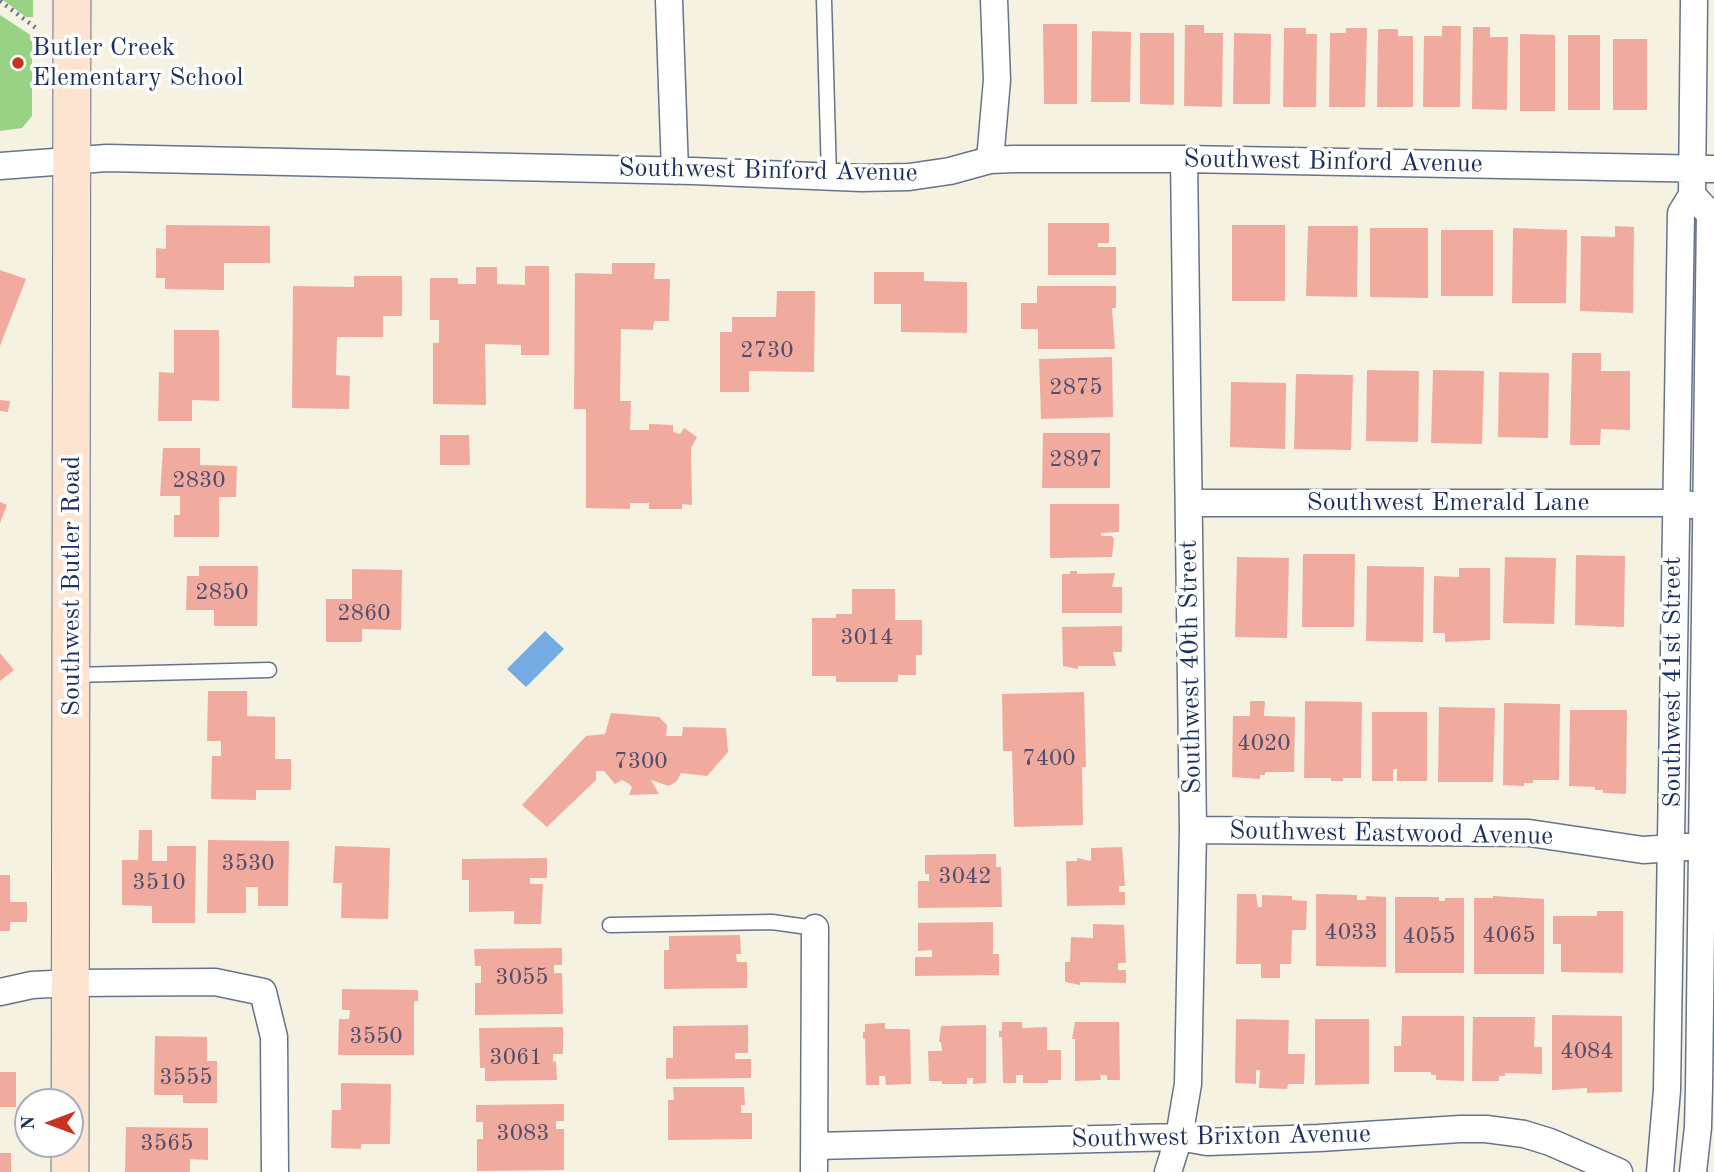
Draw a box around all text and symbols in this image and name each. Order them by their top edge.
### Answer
place label: Butler Creek Elementary School [32,32,244,94]
marker: Butler Creek Elementary School [10,55,26,71]
street label: Southwest Binford Avenue [1183,144,1483,180]
street label: Southwest Binford Avenue [618,153,918,189]
house number: 2730 [740,337,794,365]
house number: 2875 [1049,374,1103,402]
house number: 2897 [1049,446,1103,474]
street label: Southwest Butler Road [56,456,88,716]
house number: 2830 [172,467,226,495]
street label: Southwest Emerald Lane [1307,487,1589,519]
street label: Southwest 40th Street [1173,540,1209,794]
street label: Southwest 41st Street [1657,556,1689,808]
house number: 2850 [195,579,249,607]
house number: 2860 [337,600,391,628]
house number: 3014 [840,624,894,652]
house number: 4020 [1237,730,1291,758]
house number: 7400 [1022,745,1076,773]
house number: 7300 [614,748,668,776]
street label: Southwest Eastwood Avenue [1229,816,1553,852]
house number: 3530 [221,850,275,878]
house number: 3042 [938,863,992,891]
house number: 3510 [132,869,186,897]
house number: 4033 [1324,919,1378,947]
house number: 4065 [1482,922,1536,950]
house number: 4055 [1402,923,1456,951]
house number: 3055 [495,964,549,992]
house number: 3550 [349,1023,403,1051]
house number: 4084 [1560,1038,1614,1066]
house number: 3061 [489,1044,543,1072]
house number: 3555 [159,1064,213,1092]
north arrow [14,1088,84,1158]
text: N [20,1116,39,1130]
street label: Southwest Brixton Avenue [1071,1119,1371,1155]
house number: 3083 [496,1120,550,1148]
house number: 3565 [140,1130,194,1158]

